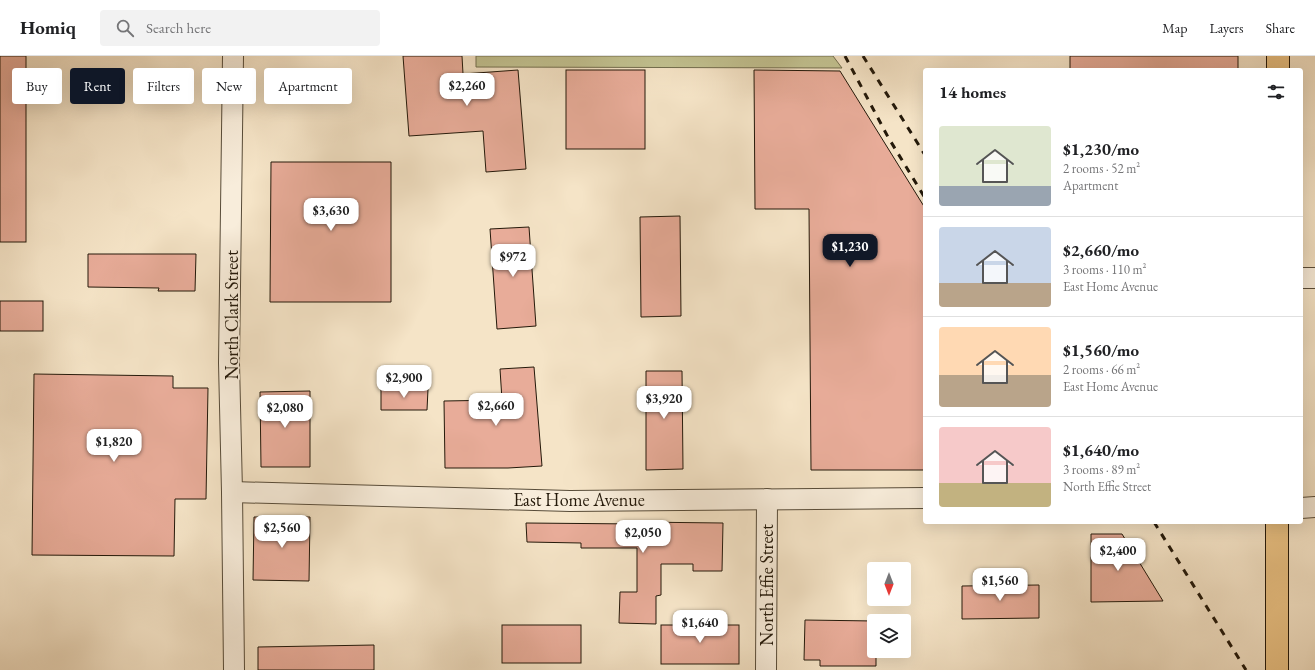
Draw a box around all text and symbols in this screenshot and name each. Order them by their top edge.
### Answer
search box [100,10,380,46]
text: Homiq [20,15,76,40]
icon: search [114,17,136,39]
text: Search here [146,18,211,37]
text: Map [1162,19,1187,37]
text: Layers [1209,19,1244,37]
text: Share [1266,19,1295,37]
chip: Buy [12,68,62,104]
chip: Rent [70,68,125,104]
chip: Filters [133,68,194,104]
chip: New [202,68,256,104]
chip: Apartment [264,68,352,104]
pin: $2,260 [434,73,500,107]
text: $2,260 [449,77,485,94]
text: 14 homes [939,81,1006,103]
icon: filters [1265,81,1287,103]
text: $1,230/mo [1063,138,1139,160]
icon: home [971,142,1019,190]
text: 2 rooms · 52 m² [1063,160,1140,177]
text: Apartment [1063,177,1118,194]
pin: $3,630 [298,198,364,232]
text: $3,630 [313,202,349,219]
pin: $1,230 [817,234,883,268]
text: $1,230 [832,238,868,255]
text: $2,660/mo [1063,239,1139,261]
icon: home [971,243,1019,291]
pin: $972 [489,244,537,278]
text: $972 [500,248,526,265]
street label: North Clark Street [220,250,243,380]
text: 3 rooms · 110 m² [1063,261,1147,278]
text: East Home Avenue [1063,278,1158,295]
text: $1,560/mo [1063,339,1139,361]
icon: home [971,343,1019,391]
text: 2 rooms · 66 m² [1063,361,1140,378]
pin: $2,900 [371,365,437,399]
text: $2,900 [386,369,422,386]
text: East Home Avenue [1063,378,1158,395]
pin: $3,920 [631,386,697,420]
text: $3,920 [646,390,682,407]
pin: $2,660 [463,393,529,427]
pin: $2,080 [252,395,318,429]
text: $2,660 [478,397,514,414]
text: $2,080 [267,399,303,416]
pin: $1,820 [81,429,147,463]
text: $1,820 [96,433,132,450]
text: $1,640/mo [1063,439,1139,461]
icon: home [971,443,1019,491]
text: 3 rooms · 89 m² [1063,461,1140,478]
text: North Effie Street [1063,478,1151,495]
street label: East Home Avenue [513,488,645,511]
pin: $2,560 [249,515,315,549]
text: $2,560 [264,519,300,536]
pin: $2,050 [610,520,676,554]
text: $2,050 [625,524,661,541]
street label: North Effie Street [755,524,778,646]
pin: $2,400 [1085,538,1151,572]
text: $2,400 [1100,542,1136,559]
north arrow [867,562,911,606]
map controls [867,562,911,658]
pin: $1,560 [967,568,1033,602]
text: $1,560 [982,572,1018,589]
pin: $1,640 [667,610,733,644]
text: $1,640 [682,614,718,631]
button: layers [867,614,911,658]

